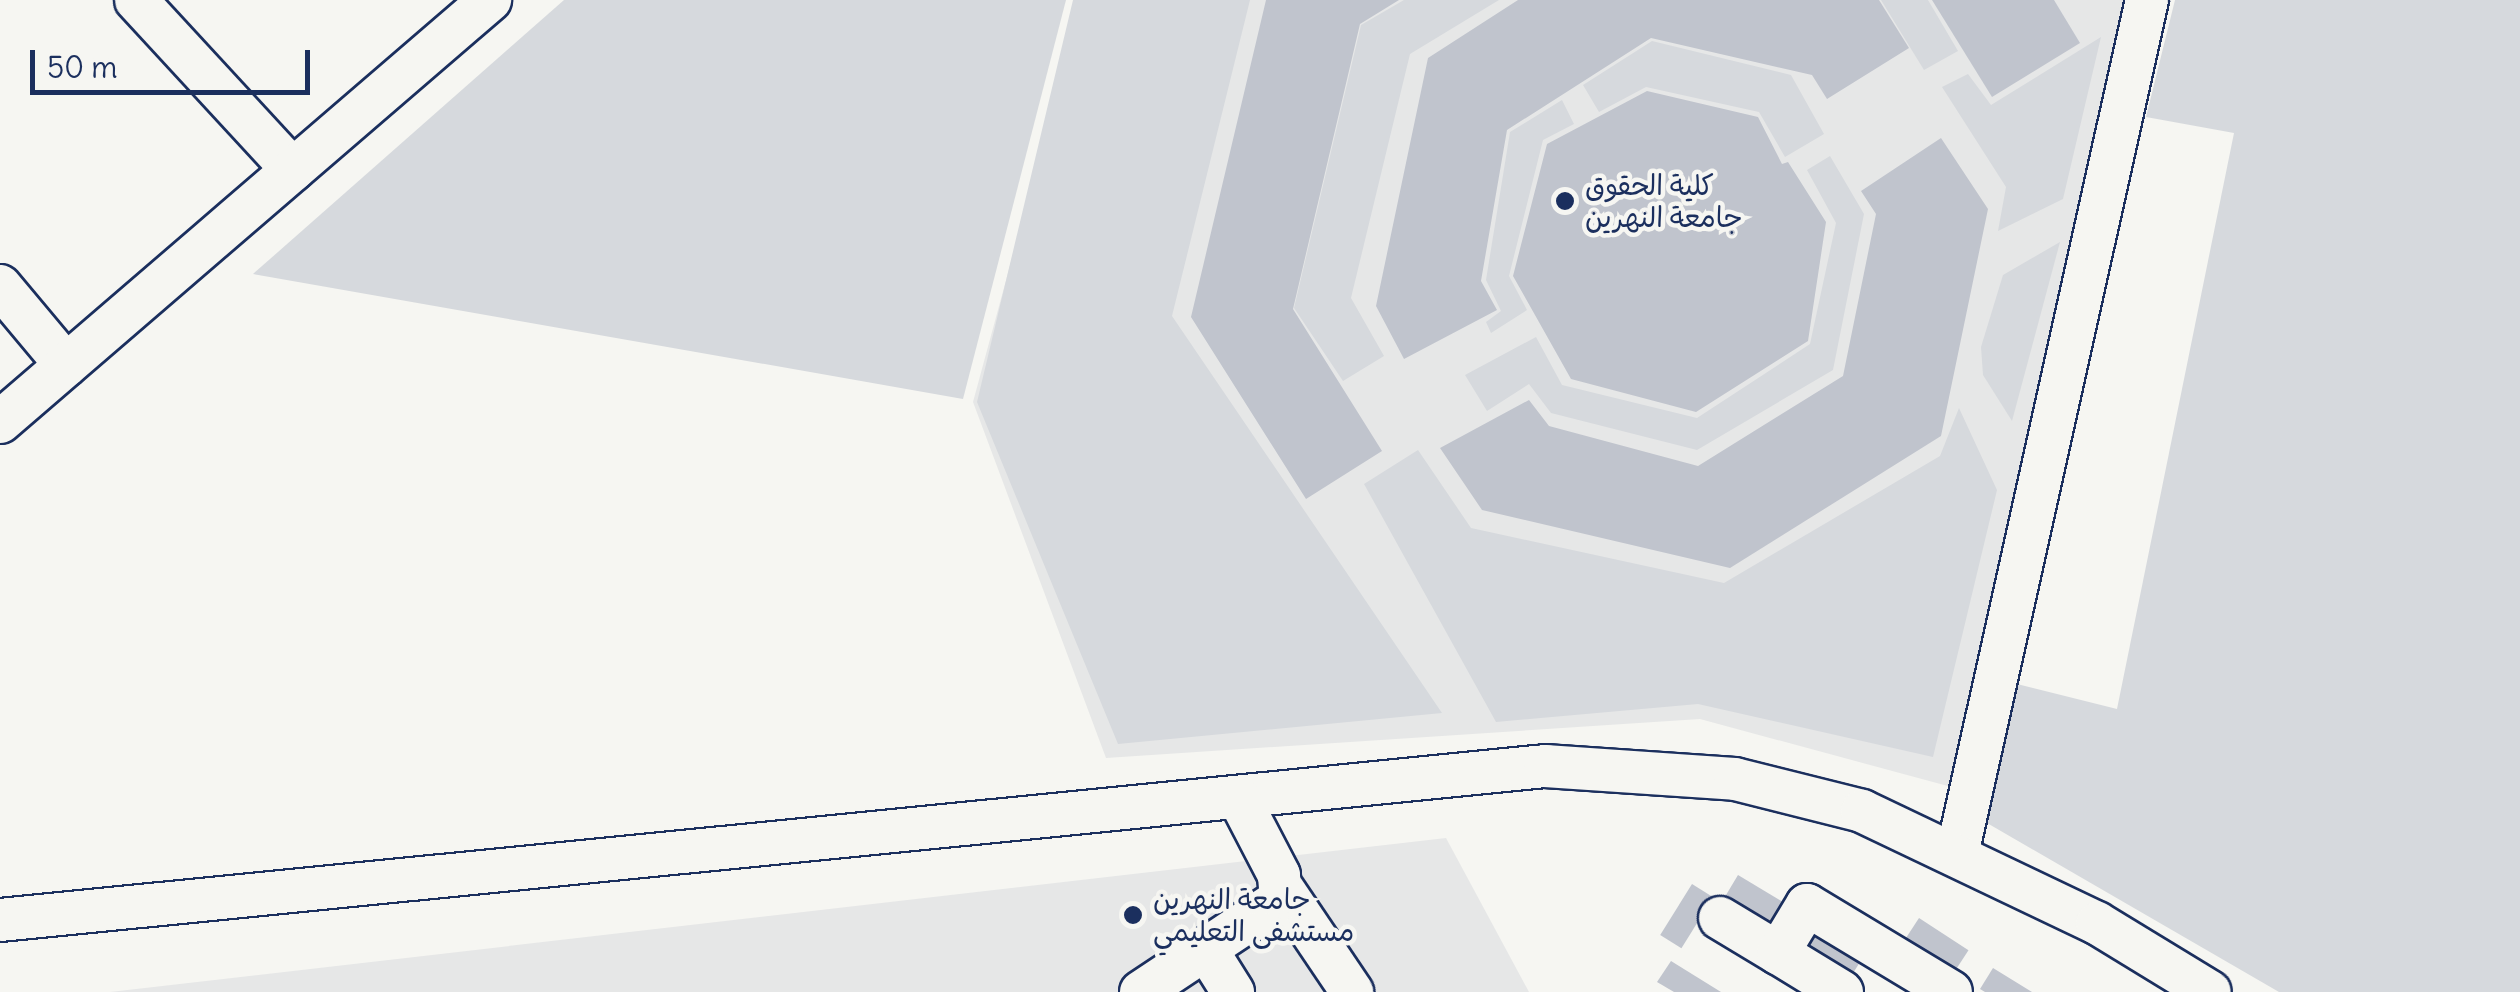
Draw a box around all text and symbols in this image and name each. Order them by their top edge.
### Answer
scale bar [35,30,315,92]
text: 50 m [47,48,117,86]
place label: كلية الحقوق جامعة النهرين [1585,168,1743,234]
marker: كلية الحقوق جامعة النهرين [1554,190,1576,212]
place label: جامعة النهرين مستشفى التعليمي [1153,882,1354,948]
marker: جامعة النهرين مستشفى التعليمي [1122,904,1144,926]

